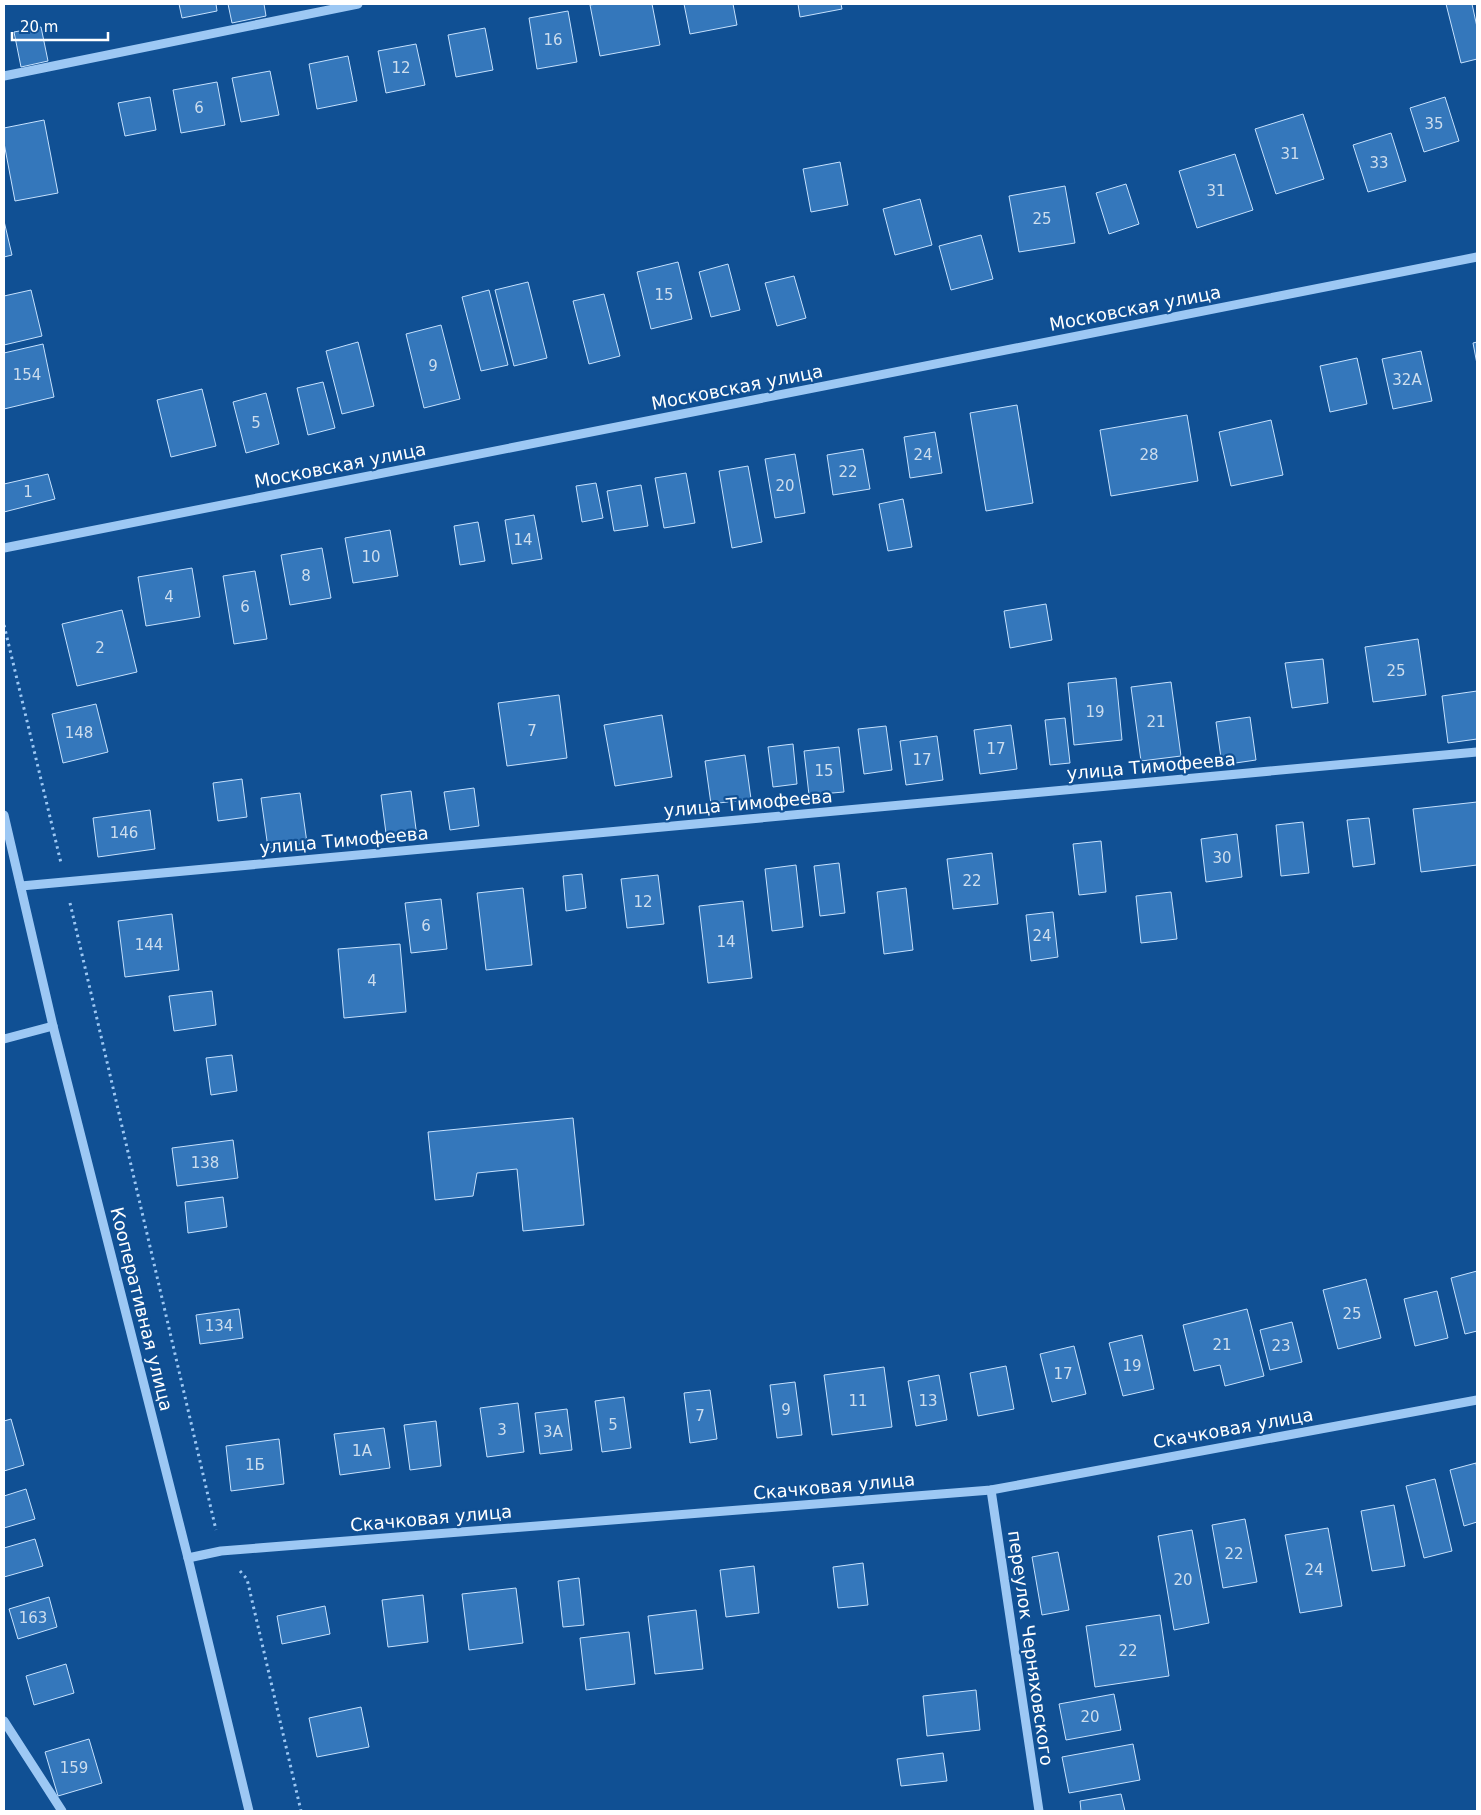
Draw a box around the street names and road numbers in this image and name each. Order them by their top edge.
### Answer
street label: Московская улица [1047,281,1223,335]
street label: Московская улица [649,360,825,414]
street label: Московская улица [252,438,428,492]
street label: улица Тимофеева [1066,748,1236,784]
street label: улица Тимофеева [663,785,833,821]
street label: улица Тимофеева [259,822,429,858]
street label: Кооперативная улица [106,1205,178,1413]
street label: Скачковая улица [1151,1404,1315,1452]
street label: Скачковая улица [752,1468,916,1504]
street label: Скачковая улица [349,1500,513,1536]
street label: переулок Черняховского [1004,1529,1058,1767]

